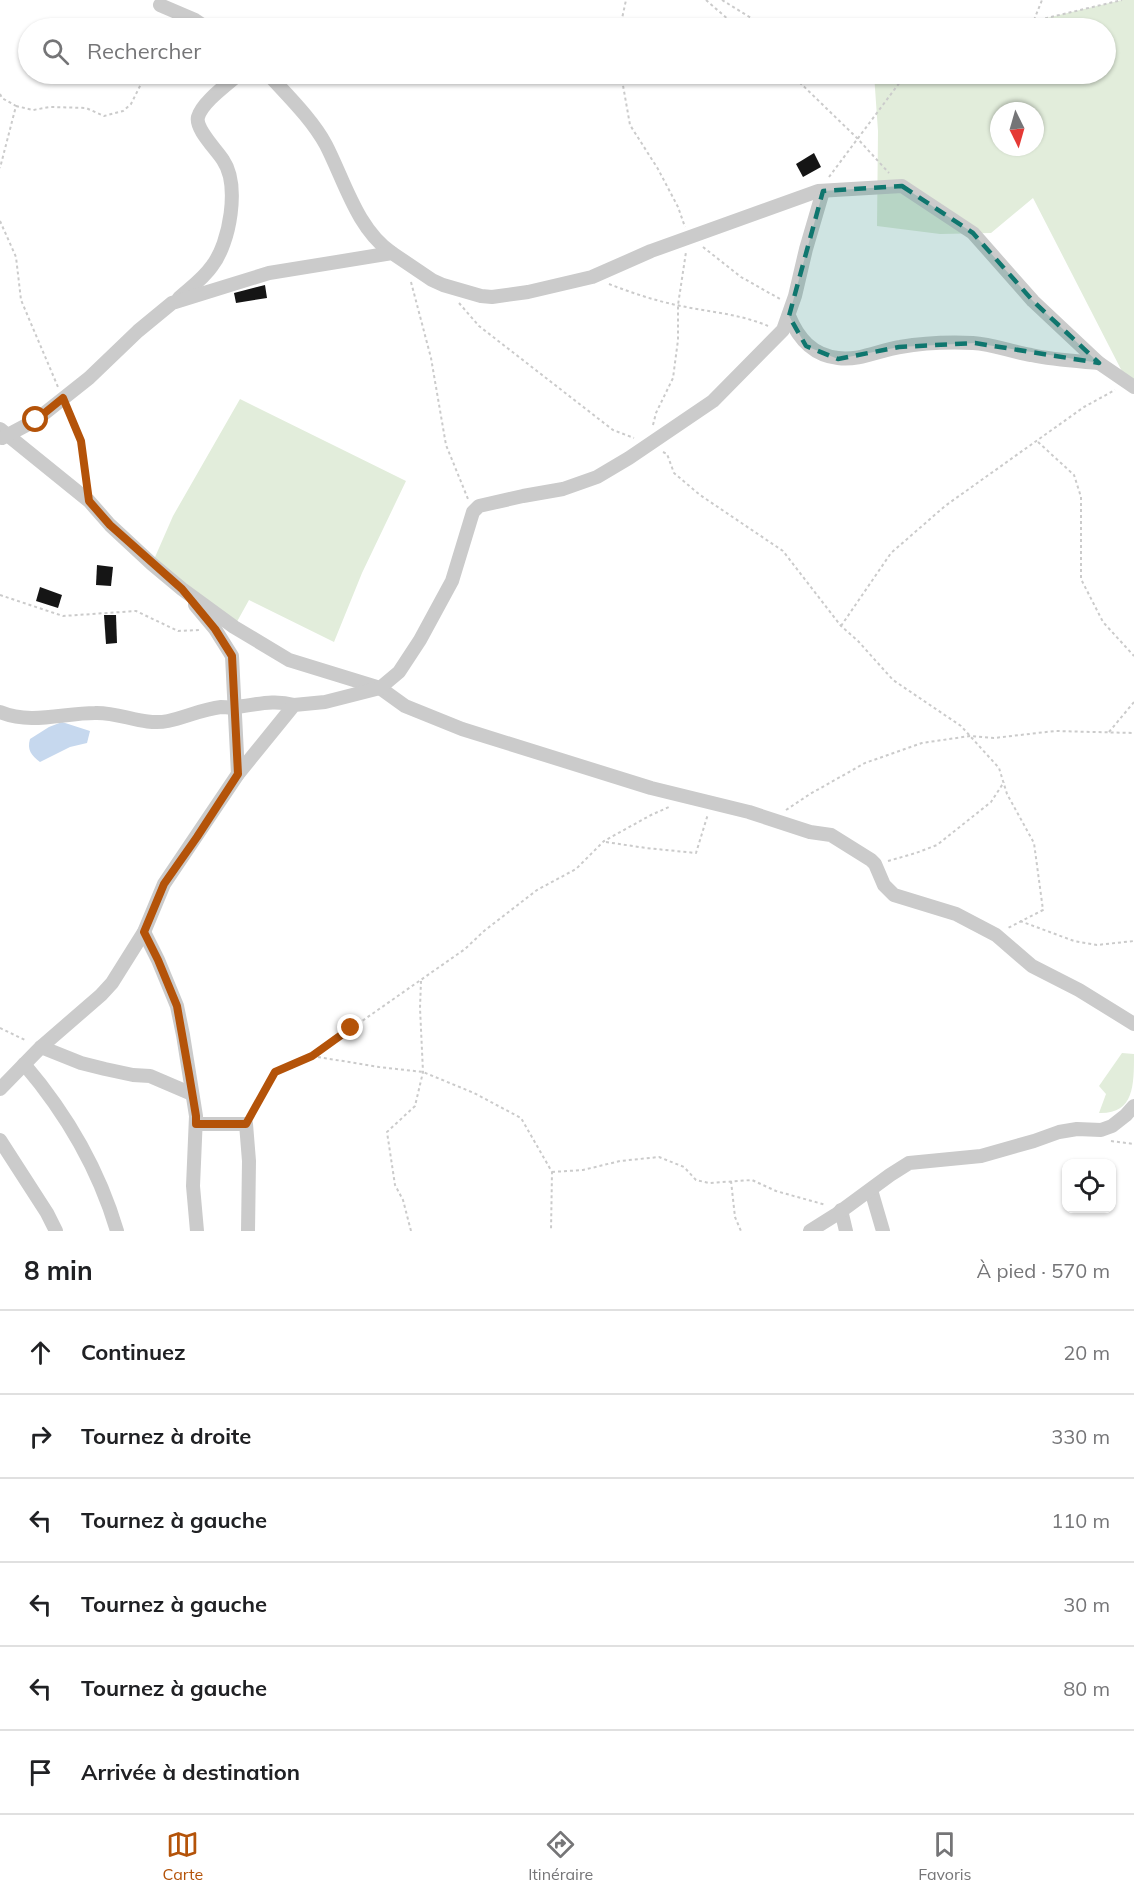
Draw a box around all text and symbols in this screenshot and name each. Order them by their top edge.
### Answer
search box [18,18,1116,84]
icon: search [39,35,72,68]
text: Rechercher [87,37,201,65]
north arrow [990,102,1044,156]
route start [22,406,48,432]
route end [337,1014,363,1040]
map controls [1062,1159,1116,1213]
button: locate [1062,1159,1116,1213]
text: 8 min [24,1254,93,1287]
text: À pied · 570 m [977,1258,1110,1283]
icon: ahead [24,1336,57,1369]
text: Continuez [81,1338,186,1366]
text: 20 m [1063,1340,1110,1365]
icon: right [24,1420,57,1453]
text: Tournez à droite [81,1422,251,1450]
text: 330 m [1051,1424,1110,1449]
icon: left [24,1504,57,1537]
text: Tournez à gauche [81,1506,267,1534]
text: 110 m [1051,1508,1110,1533]
icon: left [24,1588,57,1621]
text: Tournez à gauche [81,1590,267,1618]
text: 30 m [1063,1592,1110,1617]
icon: left [24,1672,57,1705]
text: Tournez à gauche [81,1674,267,1702]
text: 80 m [1063,1676,1110,1701]
icon: arrive [24,1756,57,1789]
text: Arrivée à destination [81,1758,300,1786]
tab: Carte [162,1828,203,1884]
tab: Itinéraire [528,1828,593,1884]
tab: Favoris [918,1828,972,1884]

